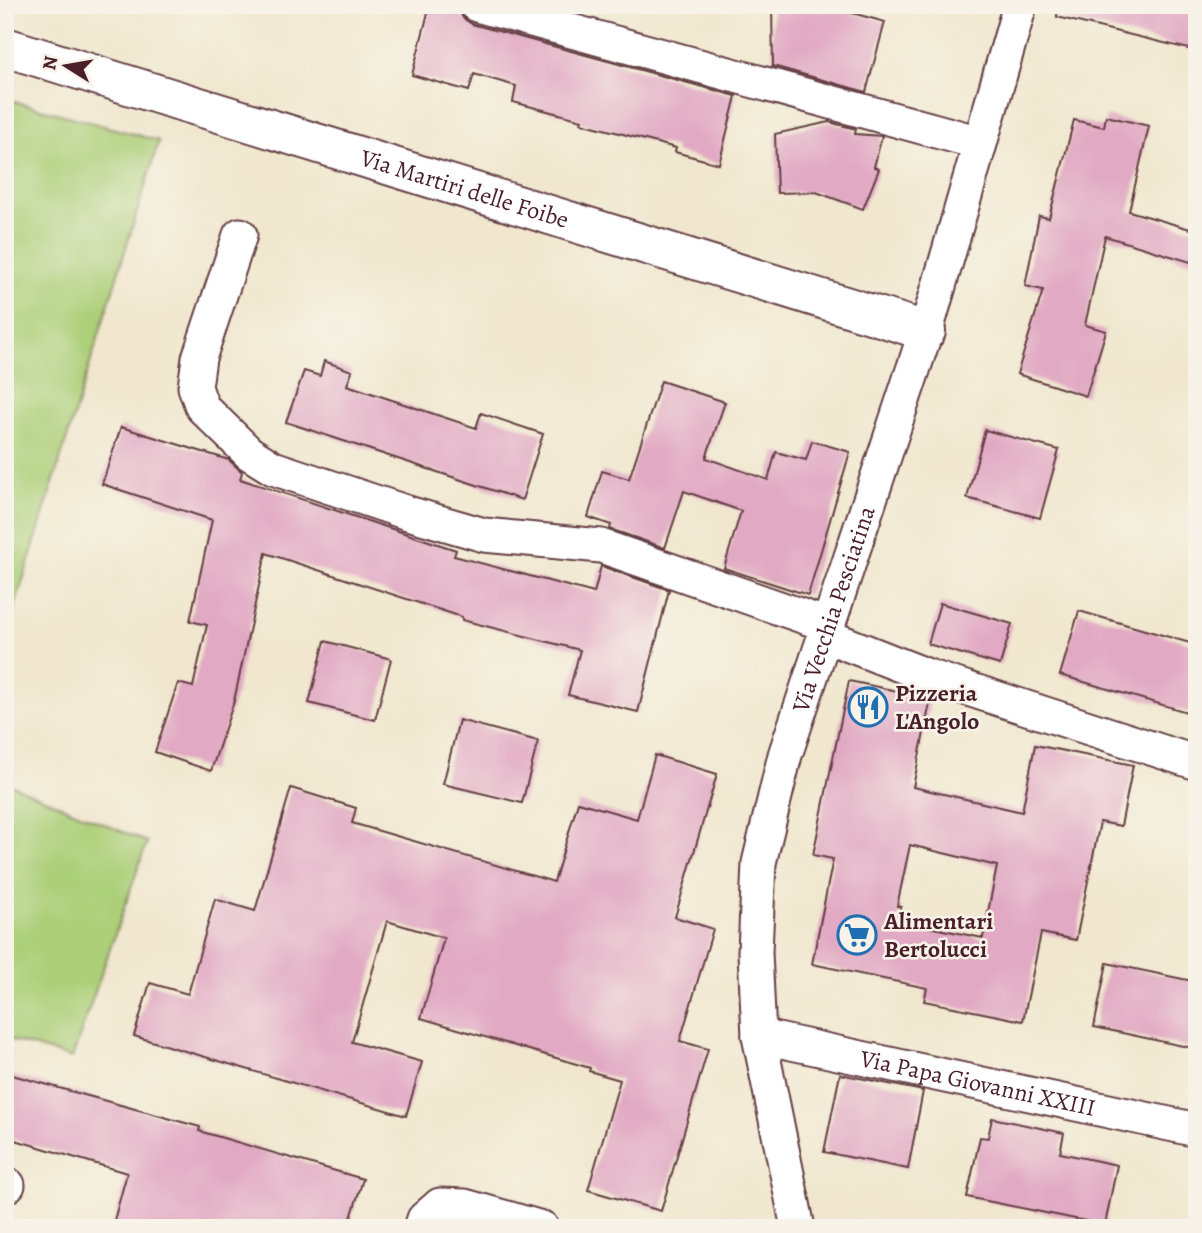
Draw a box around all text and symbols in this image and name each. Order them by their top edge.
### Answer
north arrow [32,32,102,102]
text: N [36,54,64,72]
street label: Via Martiri delle Foibe [356,141,573,236]
street label: Via Vecchia Pesciatina [784,501,883,717]
place label: Pizzeria L'Angolo [895,677,979,737]
restaurant icon: Pizzeria L'Angolo [847,686,889,728]
place label: Alimentari Bertolucci [883,905,993,965]
supermarket icon: Alimentari Bertolucci [836,914,878,956]
street label: Via Papa Giovanni XXIII [856,1042,1099,1124]

